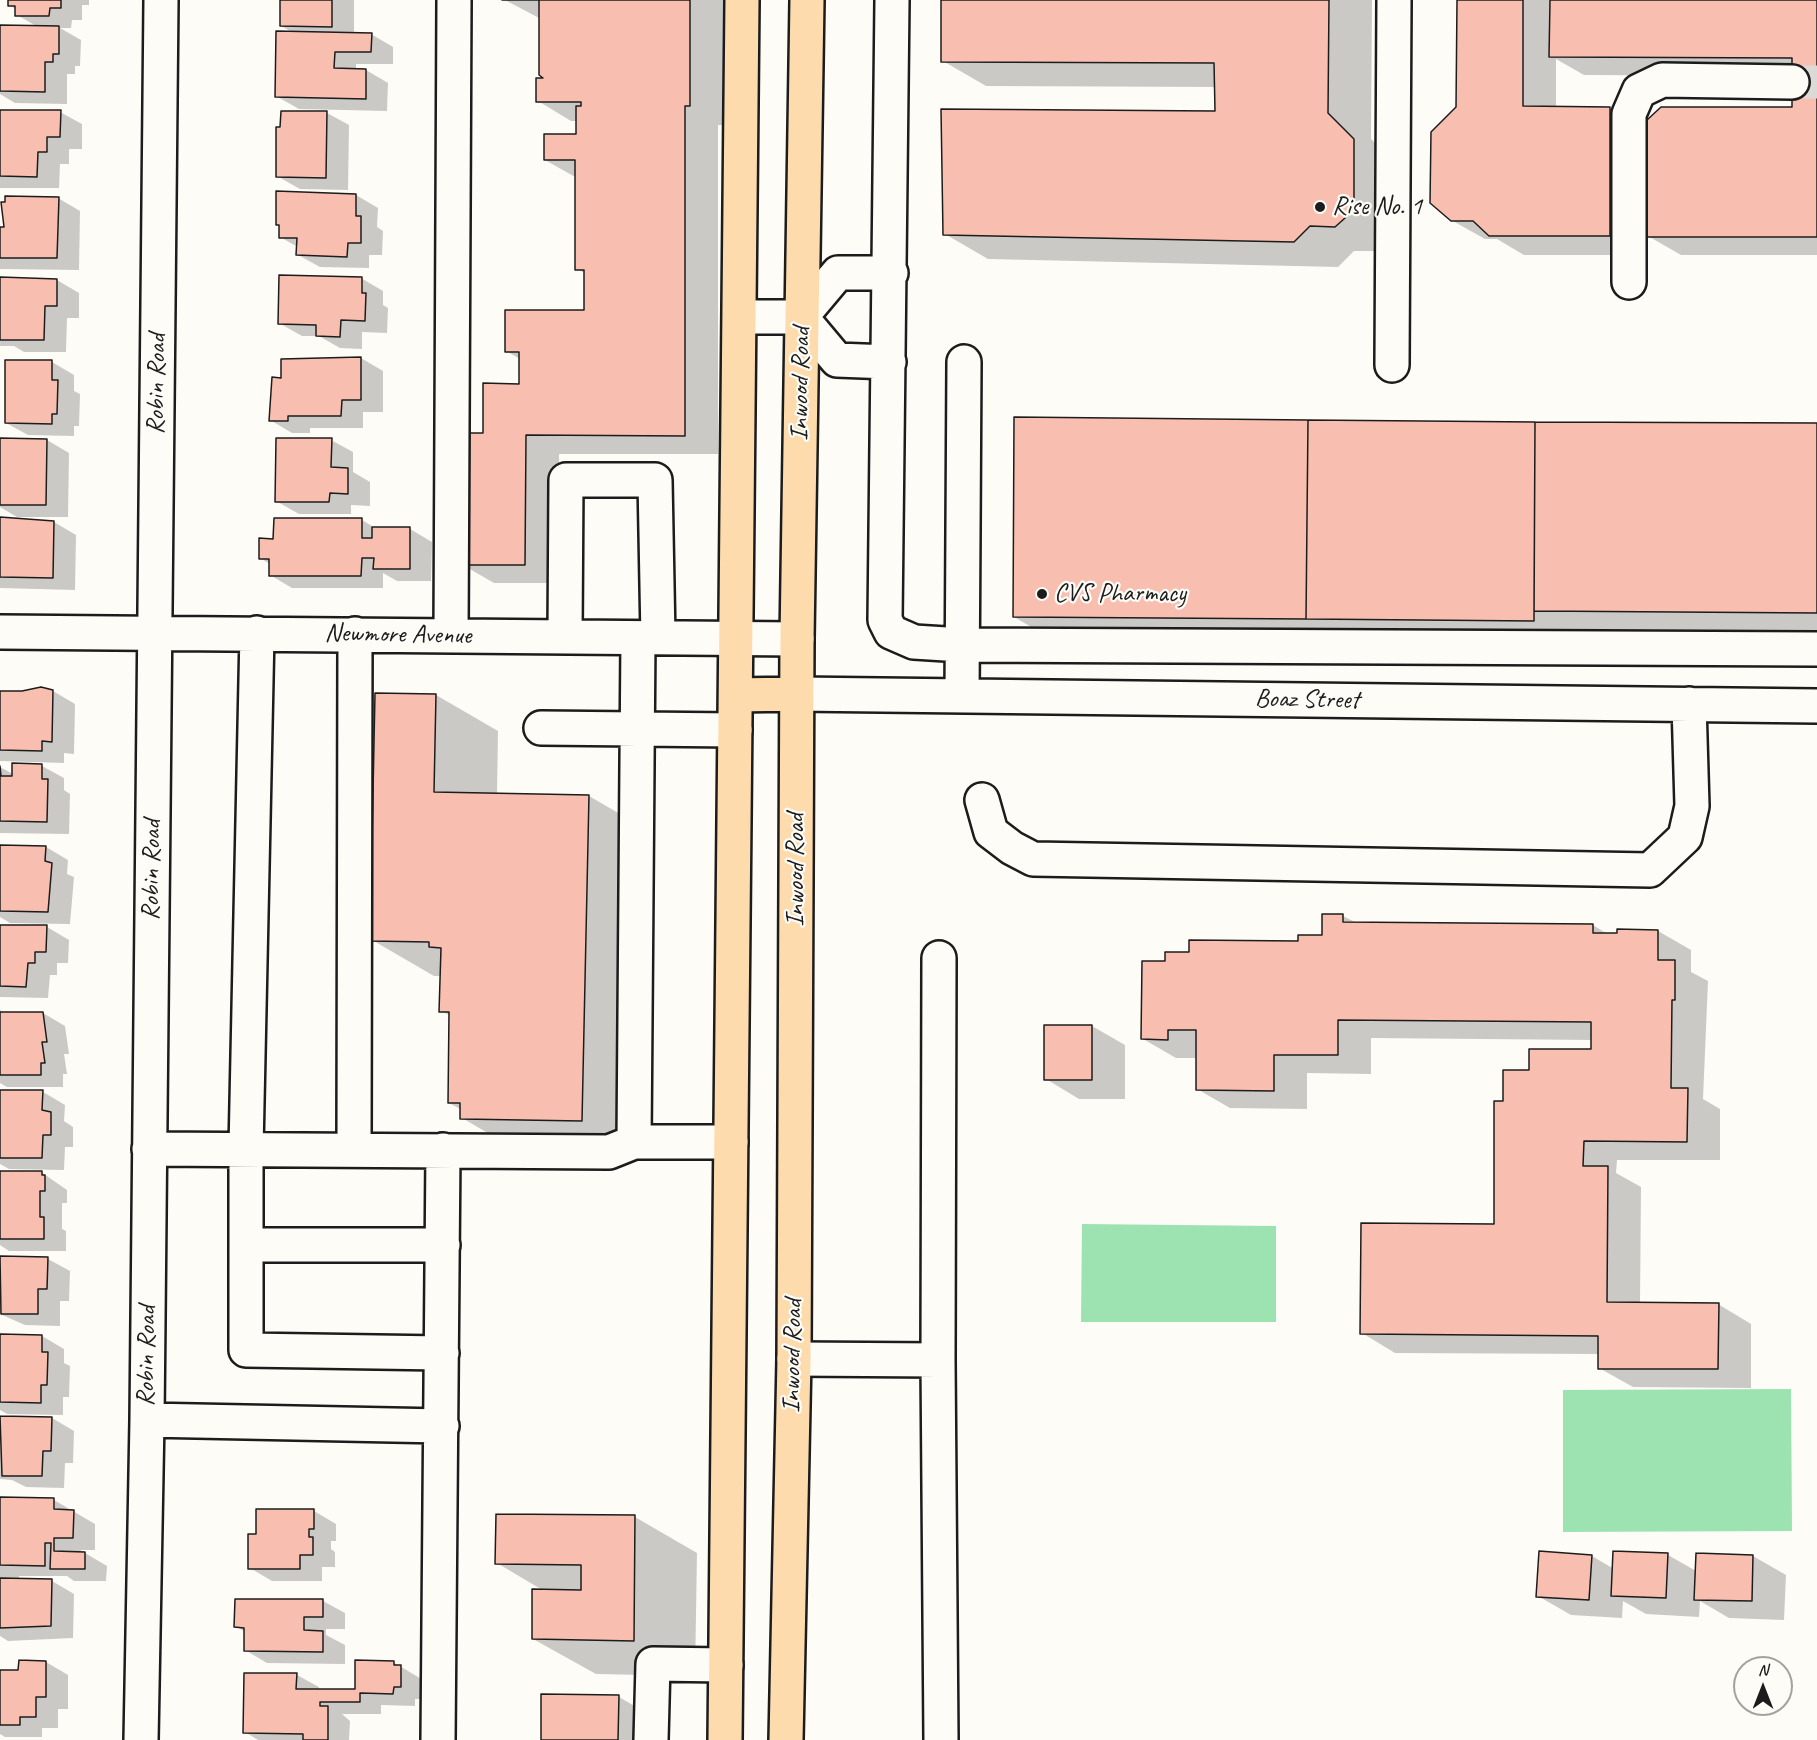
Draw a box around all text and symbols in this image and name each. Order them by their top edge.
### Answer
place label: Rise No. 1 [1332,191,1422,223]
marker: Rise No. 1 [1313,200,1327,214]
street label: Inwood Road [784,327,818,441]
street label: Robin Road [141,333,173,435]
place label: CVS Pharmacy [1054,578,1186,610]
marker: CVS Pharmacy [1035,587,1049,601]
street label: Newmore Avenue [324,618,472,652]
street label: Boaz Street [1255,683,1359,717]
street label: Inwood Road [780,813,812,927]
street label: Robin Road [136,819,168,921]
street label: Inwood Road [776,1299,810,1413]
street label: Robin Road [131,1305,163,1407]
north arrow [1733,1656,1793,1716]
text: N [1758,1660,1768,1680]

